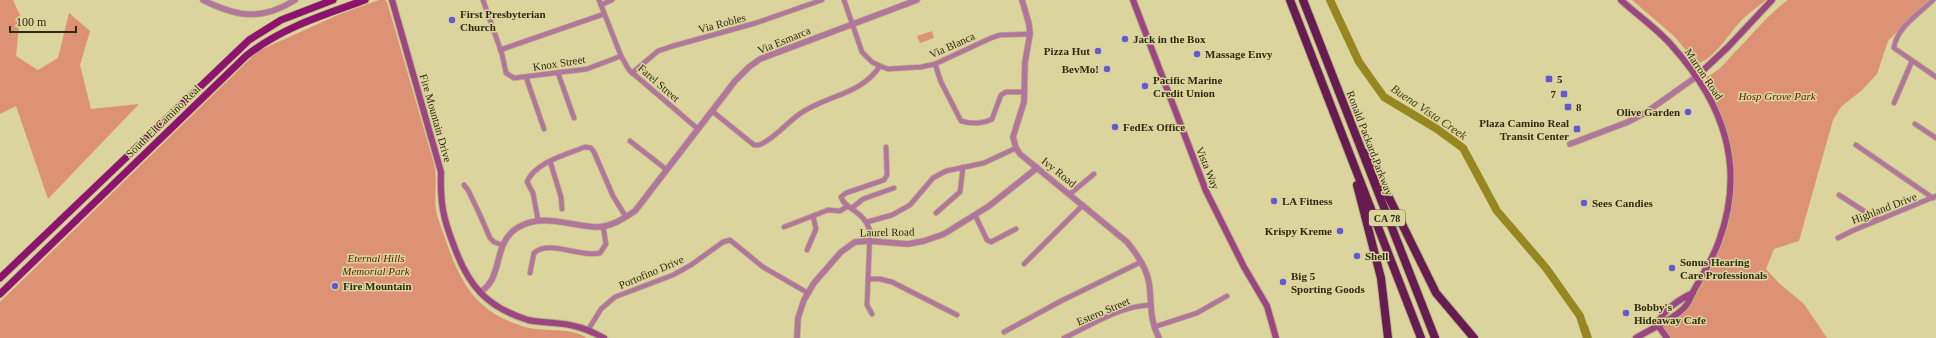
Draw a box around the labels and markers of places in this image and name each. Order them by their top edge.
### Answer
place label: First Presbyterian Church [460,8,546,33]
marker: First Presbyterian Church [447,15,457,25]
place label: Jack in the Box [1133,33,1206,45]
marker: Jack in the Box [1120,34,1130,44]
place label: Pizza Hut [1044,45,1090,57]
marker: Pizza Hut [1093,46,1103,56]
place label: Massage Envy [1205,48,1273,60]
marker: Massage Envy [1192,49,1202,59]
place label: BevMo! [1062,63,1099,75]
marker: BevMo! [1102,64,1112,74]
place label: 5 [1557,73,1563,85]
place label: Pacific Marine Credit Union [1153,74,1222,99]
marker: 5 [1544,74,1554,84]
marker: Pacific Marine Credit Union [1140,81,1150,91]
place label: 7 [1551,88,1557,100]
marker: 7 [1559,89,1569,99]
place label: 8 [1576,101,1582,113]
marker: 8 [1563,102,1573,112]
place label: Olive Garden [1616,106,1680,118]
marker: Olive Garden [1683,107,1693,117]
place label: Plaza Camino Real Transit Center [1479,117,1569,142]
place label: FedEx Office [1123,121,1185,133]
marker: FedEx Office [1110,122,1120,132]
marker: Plaza Camino Real Transit Center [1572,124,1582,134]
place label: LA Fitness [1282,195,1333,207]
marker: LA Fitness [1269,196,1279,206]
place label: Sees Candies [1592,197,1654,209]
marker: Sees Candies [1579,198,1589,208]
place label: Krispy Kreme [1265,225,1332,237]
marker: Krispy Kreme [1335,226,1345,236]
place label: Shell [1365,250,1388,262]
marker: Shell [1352,251,1362,261]
place label: Sonus Hearing Care Professionals [1680,256,1768,281]
marker: Sonus Hearing Care Professionals [1667,263,1677,273]
place label: Big 5 Sporting Goods [1291,270,1365,295]
marker: Big 5 Sporting Goods [1278,277,1288,287]
place label: Fire Mountain [343,280,412,292]
marker: Fire Mountain [330,281,340,291]
place label: Bobby's Hideaway Cafe [1634,301,1706,326]
marker: Bobby's Hideaway Cafe [1621,308,1631,318]

